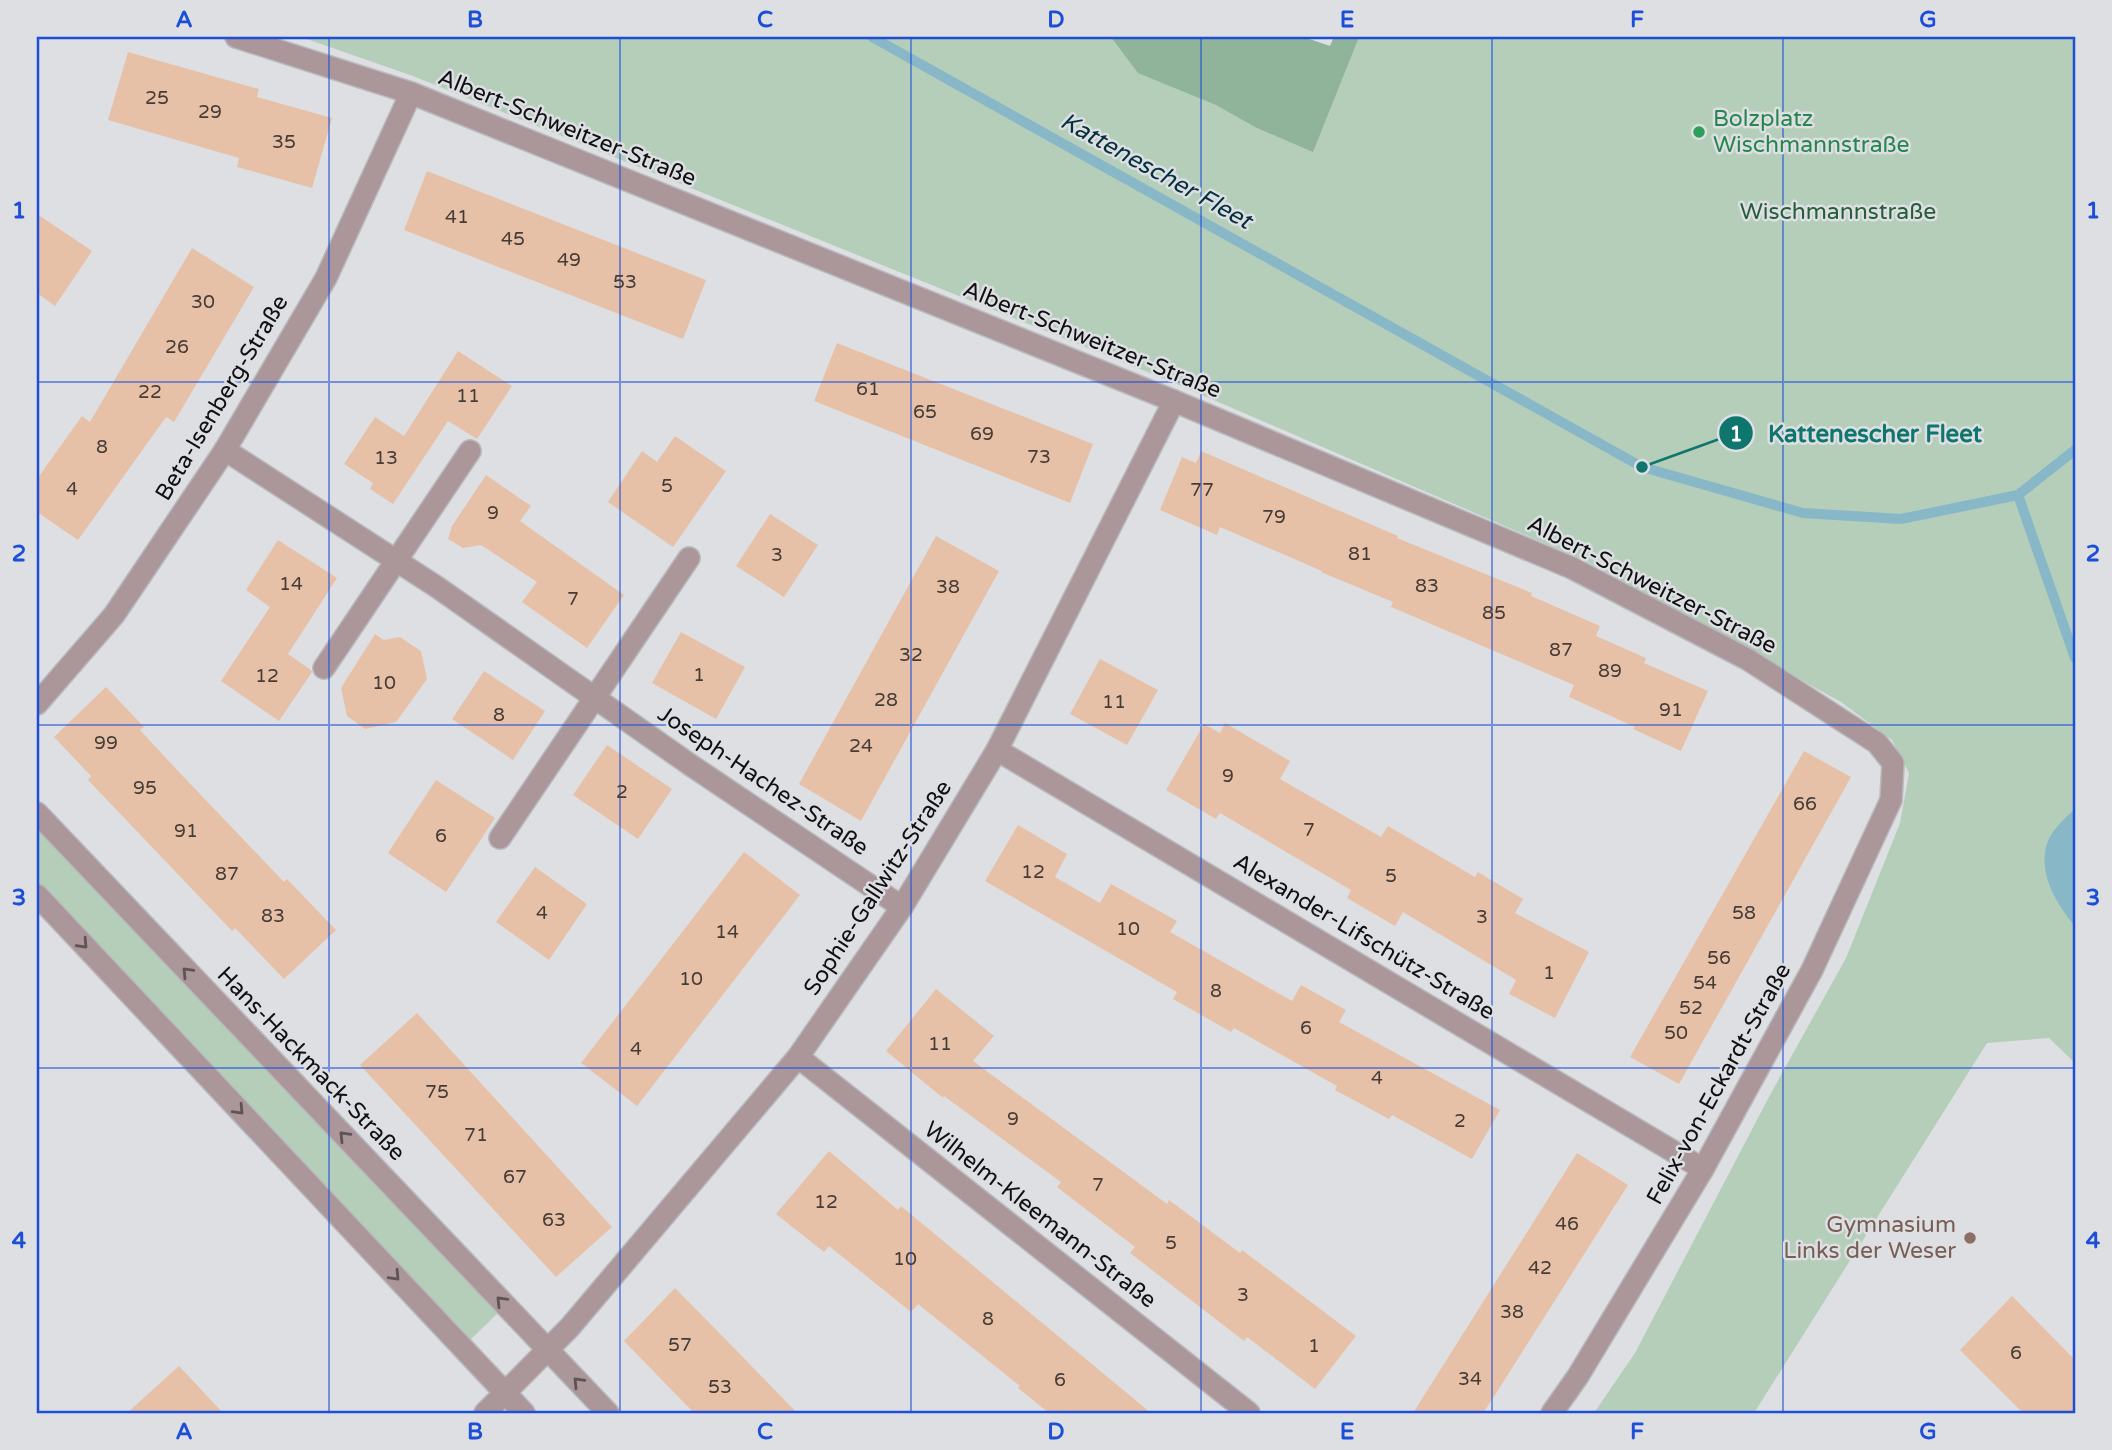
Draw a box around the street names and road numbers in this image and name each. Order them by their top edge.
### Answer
street label: Albert-Schweitzer-Straße [434,63,700,193]
street label: Albert-Schweitzer-Straße [959,275,1225,405]
street label: Beta-Isenberg-Straße [149,290,295,506]
street label: Albert-Schweitzer-Straße [1523,510,1781,660]
street label: Joseph-Hachez-Straße [652,700,874,862]
street label: Sophie-Gallwitz-Straße [798,775,958,1001]
street label: Alexander-Lifschütz-Straße [1228,848,1500,1026]
street label: Felix-von-Eckardt-Straße [1641,958,1797,1210]
street label: Hans-Hackmack-Straße [211,961,411,1167]
street label: Wilhelm-Kleemann-Straße [918,1116,1162,1314]

